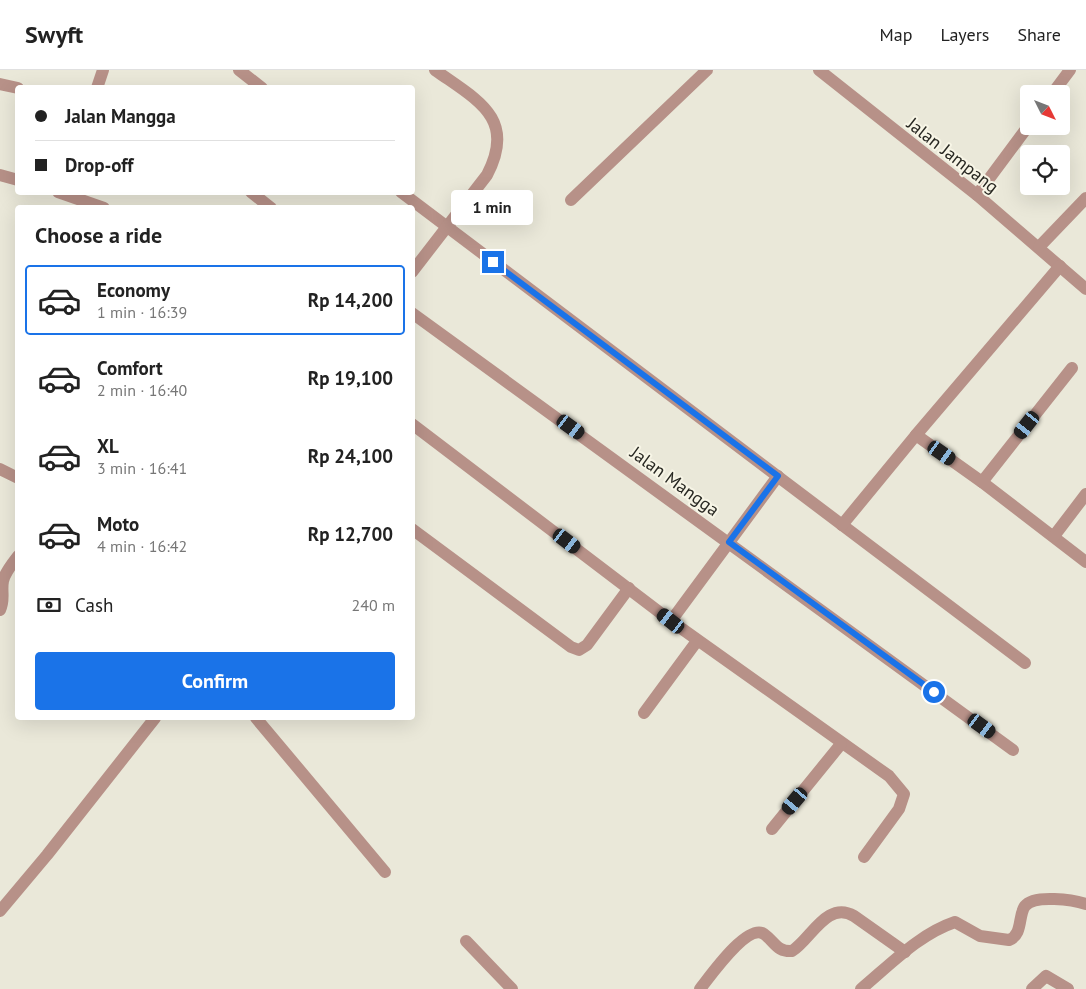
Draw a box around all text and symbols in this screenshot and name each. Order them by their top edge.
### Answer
text: Swyft [25,19,83,50]
text: Map [880,23,912,46]
text: Layers [940,23,989,46]
text: Share [1017,23,1061,46]
north arrow [1020,85,1070,135]
map controls [1020,85,1070,195]
text: Jalan Mangga [65,104,176,128]
street label: Jalan Jampang [902,111,1003,198]
button: locate [1020,145,1070,195]
text: Drop-off [65,153,133,177]
callout: 1 min [452,190,534,224]
text: 1 min [472,197,512,217]
text: Choose a ride [35,221,162,249]
route end [482,251,504,273]
icon: car [37,278,82,323]
text: Economy [97,278,170,302]
text: Rp 14,200 [308,288,393,312]
text: 1 min · 16:39 [97,302,187,322]
icon: car [37,356,82,401]
text: Comfort [97,356,163,380]
text: Rp 19,100 [308,366,393,390]
text: 2 min · 16:40 [97,380,187,400]
car [1011,409,1042,441]
car [554,412,587,442]
icon: car [37,434,82,479]
text: XL [97,434,119,458]
car [925,438,958,468]
street label: Jalan Mangga [625,440,724,521]
text: Rp 24,100 [308,444,393,468]
text: 3 min · 16:41 [97,458,187,478]
icon: car [37,512,82,557]
text: Moto [97,512,139,536]
text: Rp 12,700 [308,522,393,546]
car [550,526,583,556]
text: 4 min · 16:42 [97,536,187,556]
icon: cash [35,591,63,619]
text: Cash [75,593,113,617]
text: 240 m [352,595,395,615]
car [654,606,687,636]
button: Confirm [35,652,395,710]
route start [923,681,945,703]
car [965,711,998,741]
car [779,785,810,817]

